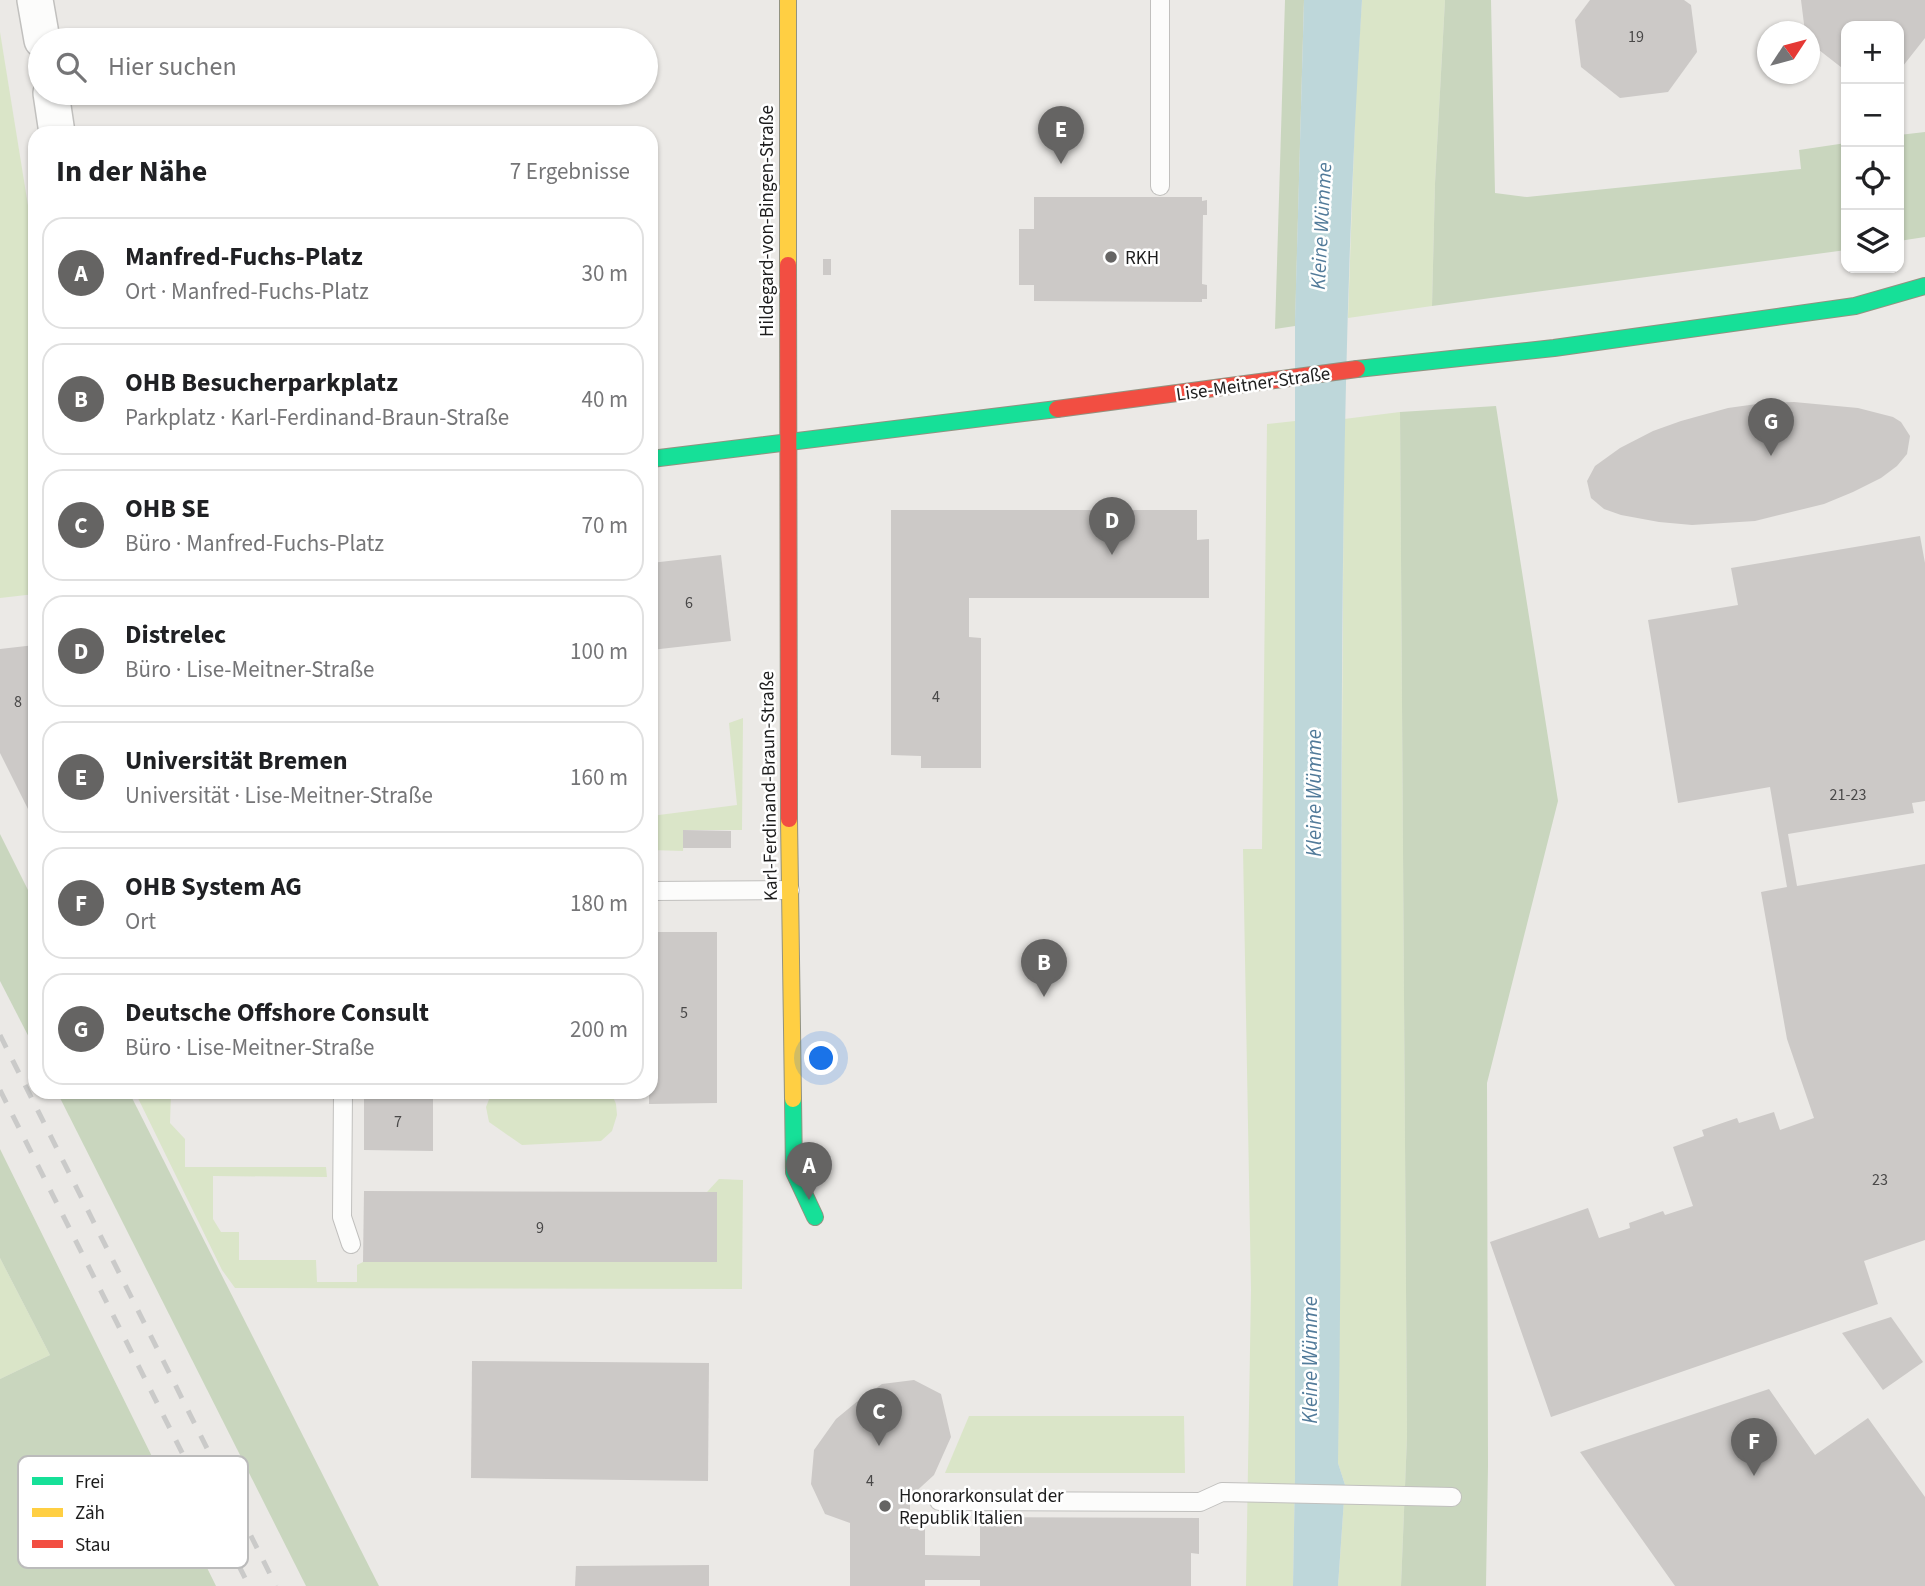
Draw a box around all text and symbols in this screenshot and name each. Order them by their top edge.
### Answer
north arrow [1757,21,1820,84]
map controls [1841,21,1904,273]
button: + [1841,21,1904,84]
house number: 19 [1628,26,1644,48]
search box [28,28,658,105]
icon: search [52,48,90,86]
text: Hier suchen [108,48,237,85]
button: − [1841,84,1904,147]
street label: Hildegard-von-Bingen-Straße [754,105,781,337]
pin: E [1038,106,1084,164]
button: locate [1841,147,1904,210]
text: In der Nähe [56,150,207,193]
text: 7 Ergebnisse [510,155,630,188]
water label: Kleine Wümme [1303,161,1339,291]
button: layers [1841,210,1904,273]
text: Manfred-Fuchs-Platz [125,238,363,275]
place label: RKH [1125,245,1159,272]
marker: RKH [1103,249,1119,265]
text: A [74,257,88,290]
text: 30 m [581,257,628,290]
text: Ort · Manfred-Fuchs-Platz [125,275,369,308]
street label: Lise-Meitner-Straße [1174,360,1332,409]
text: OHB Besucherparkplatz [125,364,398,401]
text: B [74,383,88,416]
text: 40 m [581,383,628,416]
pin: G [1748,398,1794,456]
text: Parkplatz · Karl-Ferdinand-Braun-Straße [125,401,509,434]
text: OHB SE [125,490,210,527]
pin: D [1089,497,1135,555]
text: C [74,509,88,542]
text: 70 m [581,509,628,542]
text: Büro · Manfred-Fuchs-Platz [125,527,384,560]
house number: 6 [685,592,693,614]
text: Distrelec [125,616,226,653]
text: D [74,635,88,668]
text: 100 m [570,635,628,668]
text: Büro · Lise-Meitner-Straße [125,653,374,686]
street label: Karl-Ferdinand-Braun-Straße [754,671,785,901]
house number: 4 [932,686,940,708]
house number: 8 [14,691,22,713]
water label: Kleine Wümme [1299,729,1329,857]
text: Universität Bremen [125,742,348,779]
text: E [75,761,87,794]
text: 160 m [570,761,628,794]
text: Universität · Lise-Meitner-Straße [125,779,433,812]
house number: 21-23 [1830,784,1866,806]
text: OHB System AG [125,868,302,905]
text: F [75,887,87,920]
text: 180 m [570,887,628,920]
text: Ort [125,905,156,938]
pin: B [1021,939,1067,997]
text: Deutsche Offshore Consult [125,994,429,1031]
house number: 5 [680,1002,688,1024]
text: G [74,1013,88,1046]
text: 200 m [570,1013,628,1046]
text: Büro · Lise-Meitner-Straße [125,1031,374,1064]
your location [804,1041,838,1075]
house number: 7 [394,1111,402,1133]
pin: A [786,1142,832,1200]
house number: 23 [1872,1169,1888,1191]
house number: 9 [536,1217,544,1239]
water label: Kleine Wümme [1295,1296,1325,1424]
pin: C [856,1388,902,1446]
pin: F [1731,1418,1777,1476]
legend [18,1456,248,1568]
text: Frei [75,1469,105,1496]
house number: 4 [866,1470,874,1492]
place label: Honorarkonsulat der Republik Italien [899,1483,1064,1532]
marker: Honorarkonsulat der Republik Italien [877,1498,893,1514]
text: Zäh [75,1500,105,1527]
text: Stau [75,1532,111,1559]

